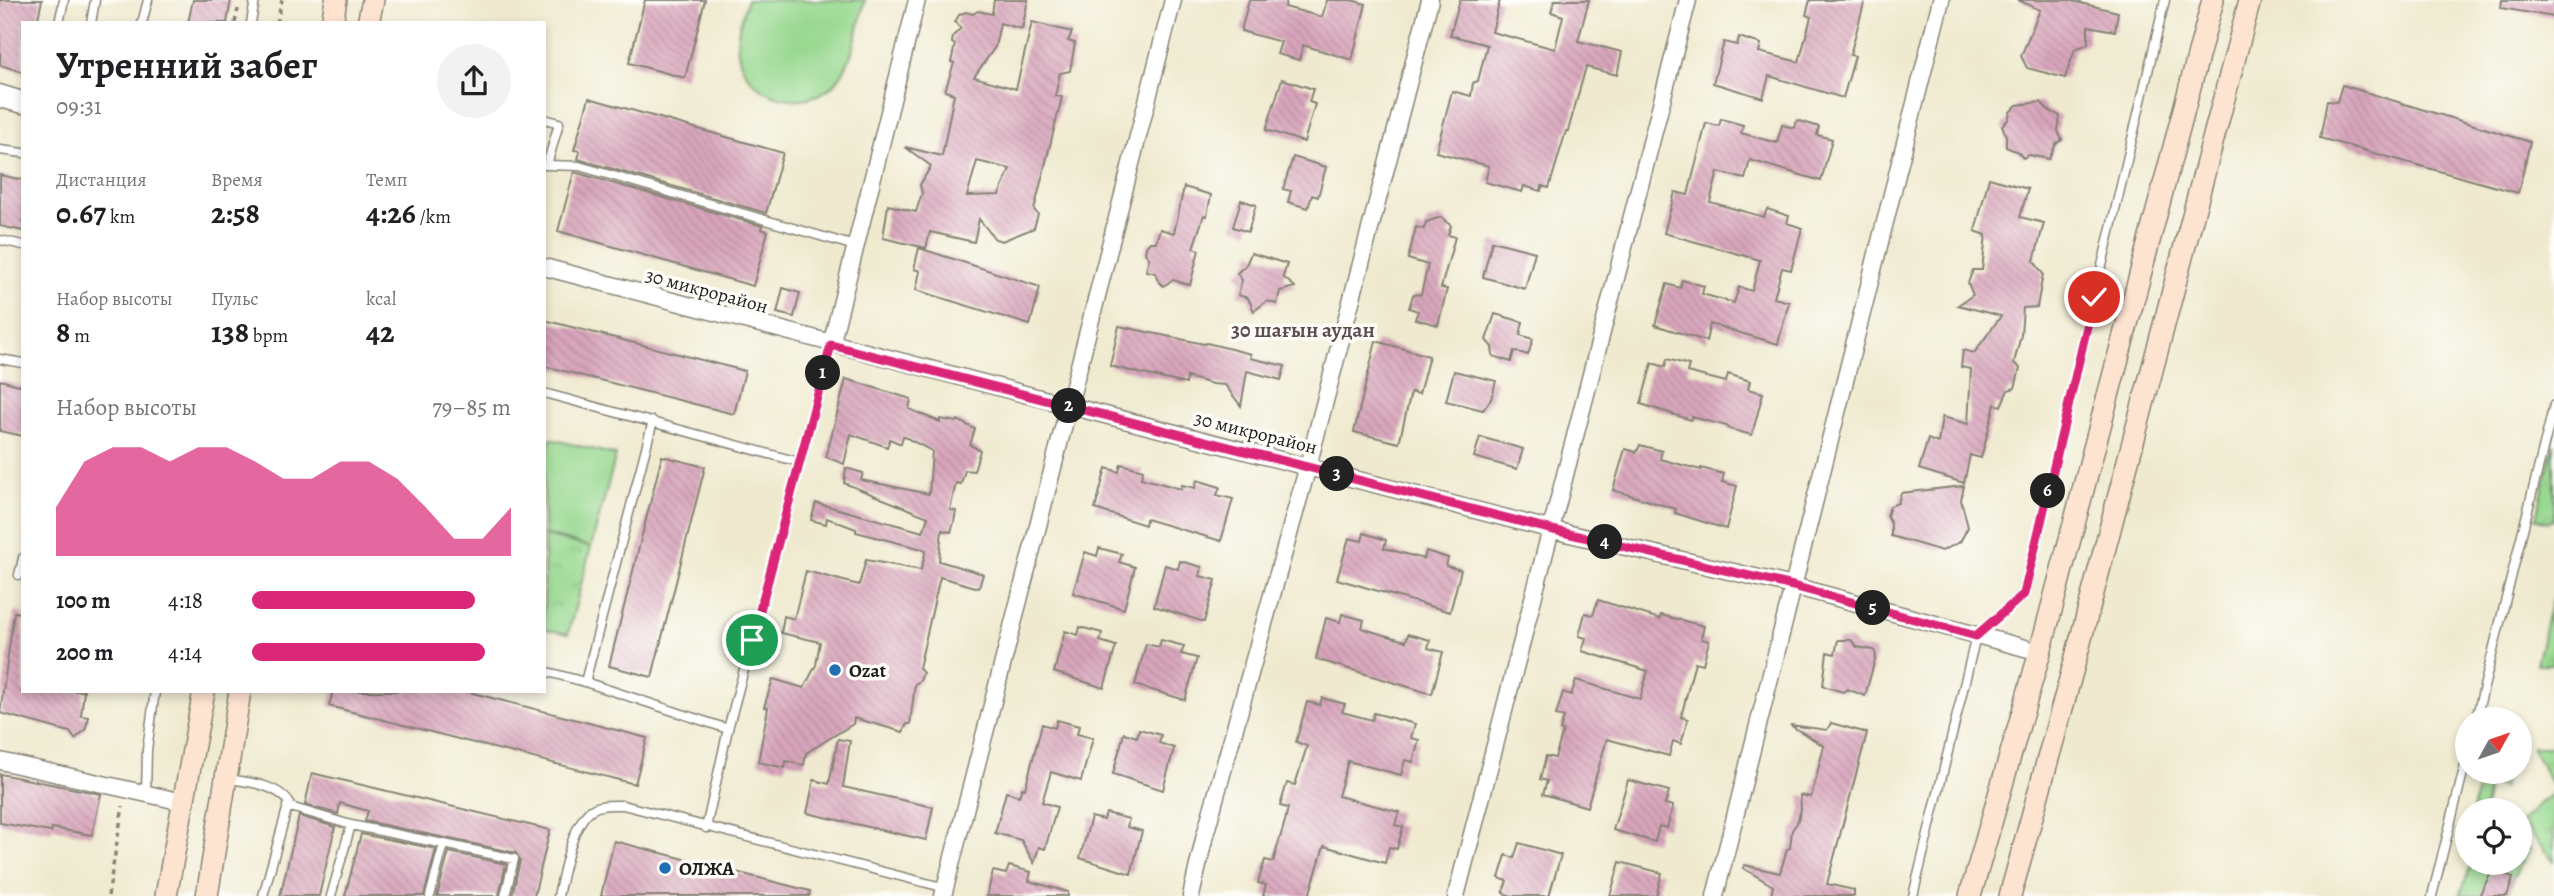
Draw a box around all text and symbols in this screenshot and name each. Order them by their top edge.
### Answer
text: Утренний забег [56,39,317,91]
button: share [437,44,511,118]
text: 09:31 [56,91,102,122]
text: Дистанция [56,167,147,193]
text: Время [211,167,263,193]
text: Темп [366,167,407,193]
text: 0.67 [56,193,106,233]
text: 2:58 [211,193,260,233]
text: 4:26 [366,193,416,233]
text: km [106,204,135,230]
text: /km [416,204,451,230]
street label: 30 микрорайон [643,262,771,320]
pin [2064,267,2124,327]
icon: check [2075,278,2113,316]
text: Набор высоты [56,286,172,312]
text: Пульс [211,286,259,312]
text: kcal [366,286,396,312]
text: 8 [56,312,70,352]
text: 138 [211,312,249,352]
text: 42 [366,312,395,352]
district label: 30 шағын аудан [1231,316,1375,344]
text: m [70,323,90,349]
text: bpm [249,323,288,349]
pin: 1 [806,356,840,390]
text: 1 [819,359,826,385]
pin: 2 [1052,388,1086,424]
text: Набор высоты [56,392,197,423]
text: 79–85 m [432,392,511,423]
text: 2 [1064,392,1073,418]
street label: 30 микрорайон [1192,405,1320,461]
pin: 3 [1320,456,1354,491]
text: 3 [1332,460,1341,486]
pin: 6 [2030,474,2066,508]
text: 6 [2043,477,2052,503]
pin: 4 [1588,524,1622,560]
text: 4 [1600,528,1609,554]
text: 100 m [56,585,111,616]
text: 4:18 [168,585,203,616]
pin: 5 [1856,590,1890,626]
text: 5 [1868,594,1877,620]
pin [722,610,782,670]
icon: arrive [733,621,771,659]
text: 200 m [56,637,114,668]
text: 4:14 [168,637,202,668]
place label: Ozat [849,658,887,684]
marker: Ozat [827,662,843,678]
north arrow [2455,707,2532,784]
map controls [2455,707,2532,875]
button: locate [2455,798,2532,875]
place label: ОЛЖА [679,856,735,882]
marker: ОЛЖА [657,860,673,876]

